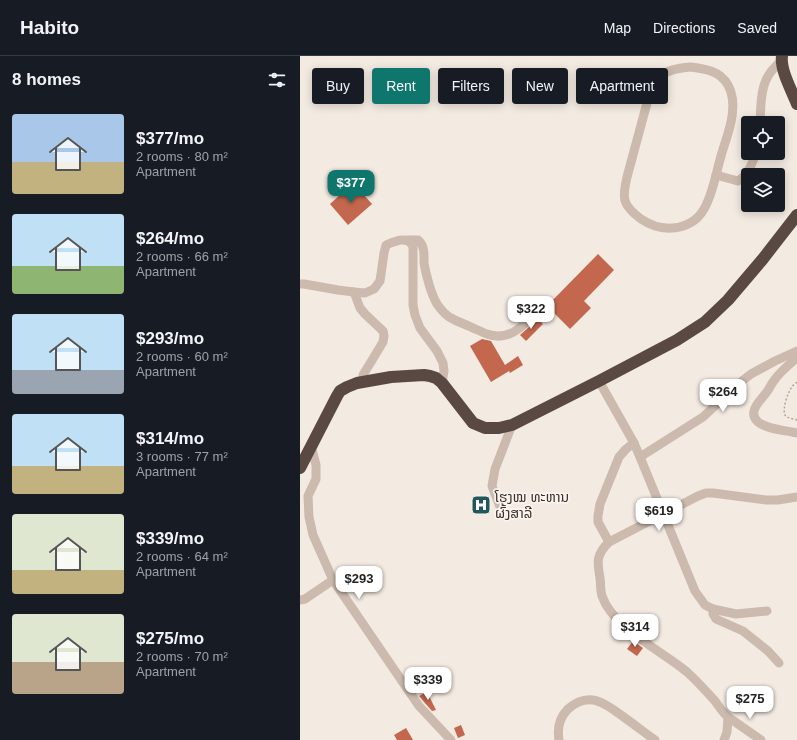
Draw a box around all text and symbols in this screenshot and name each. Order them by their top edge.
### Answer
text: Habito [20,17,79,38]
text: Map [604,20,631,36]
text: Directions [653,20,715,36]
text: Saved [737,20,777,36]
chip: Buy [312,68,364,104]
chip: Rent [372,68,430,104]
chip: Filters [438,68,504,104]
chip: New [512,68,568,104]
chip: Apartment [576,68,668,104]
icon: filters [266,69,288,91]
text: 8 homes [12,70,81,89]
map controls [741,116,785,212]
button: locate [741,116,785,160]
text: $377/mo [136,129,204,148]
icon: home [44,130,92,178]
text: 2 rooms · 80 m² [136,149,228,164]
text: Apartment [136,164,196,179]
button: layers [741,168,785,212]
pin: $377 [327,170,375,204]
text: $377 [337,175,365,190]
text: $264/mo [136,229,204,248]
icon: home [44,230,92,278]
text: 2 rooms · 66 m² [136,249,228,264]
text: Apartment [136,264,196,279]
pin: $322 [507,296,555,330]
text: $322 [517,301,545,316]
text: $293/mo [136,329,204,348]
icon: home [44,330,92,378]
text: 2 rooms · 60 m² [136,349,228,364]
text: Apartment [136,364,196,379]
pin: $264 [699,379,747,413]
text: $264 [709,384,737,399]
text: $314/mo [136,429,204,448]
icon: home [44,430,92,478]
text: 3 rooms · 77 m² [136,449,228,464]
text: Apartment [136,464,196,479]
place label: ໂຮງໝ ທະຫານ ຜົ້ງສາລີ [494,489,569,521]
hospital icon: ໂຮງໝ ທະຫານ ຜົ້ງສາລີ [470,494,492,516]
pin: $619 [635,498,683,532]
text: $619 [645,503,673,518]
text: $339/mo [136,529,204,548]
icon: home [44,530,92,578]
text: 2 rooms · 64 m² [136,549,228,564]
text: Apartment [136,564,196,579]
pin: $293 [335,566,383,600]
text: $293 [345,571,373,586]
pin: $314 [611,614,659,648]
text: $314 [621,619,649,634]
text: $275/mo [136,629,204,648]
icon: home [44,630,92,678]
text: 2 rooms · 70 m² [136,649,228,664]
text: Apartment [136,664,196,679]
pin: $339 [404,667,452,701]
text: $339 [414,672,442,687]
pin: $275 [726,686,774,720]
text: $275 [736,691,764,706]

